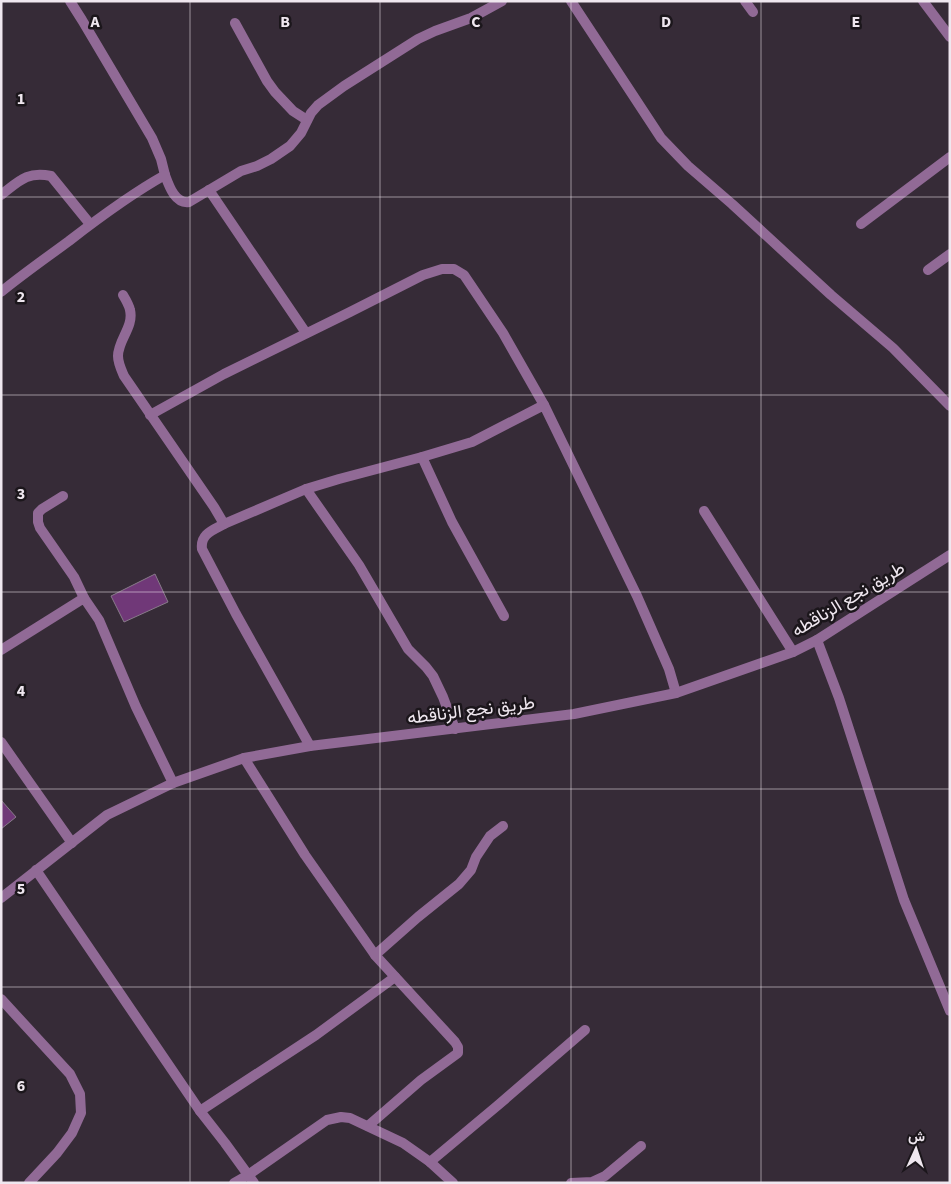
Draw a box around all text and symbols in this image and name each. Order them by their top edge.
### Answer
text: A [89,11,100,33]
text: B [280,11,290,33]
text: C [471,11,481,33]
text: D [661,11,671,33]
text: E [852,11,860,33]
text: 1 [17,88,25,110]
text: 2 [17,286,25,308]
text: 3 [17,483,25,505]
street label: طريق نجع الزناقطه [787,556,910,643]
text: 4 [17,680,26,702]
street label: طريق نجع الزناقطه [406,690,536,731]
text: 5 [17,878,25,900]
text: 6 [17,1075,25,1097]
north arrow [891,1124,941,1174]
text: ش [908,1127,926,1147]

